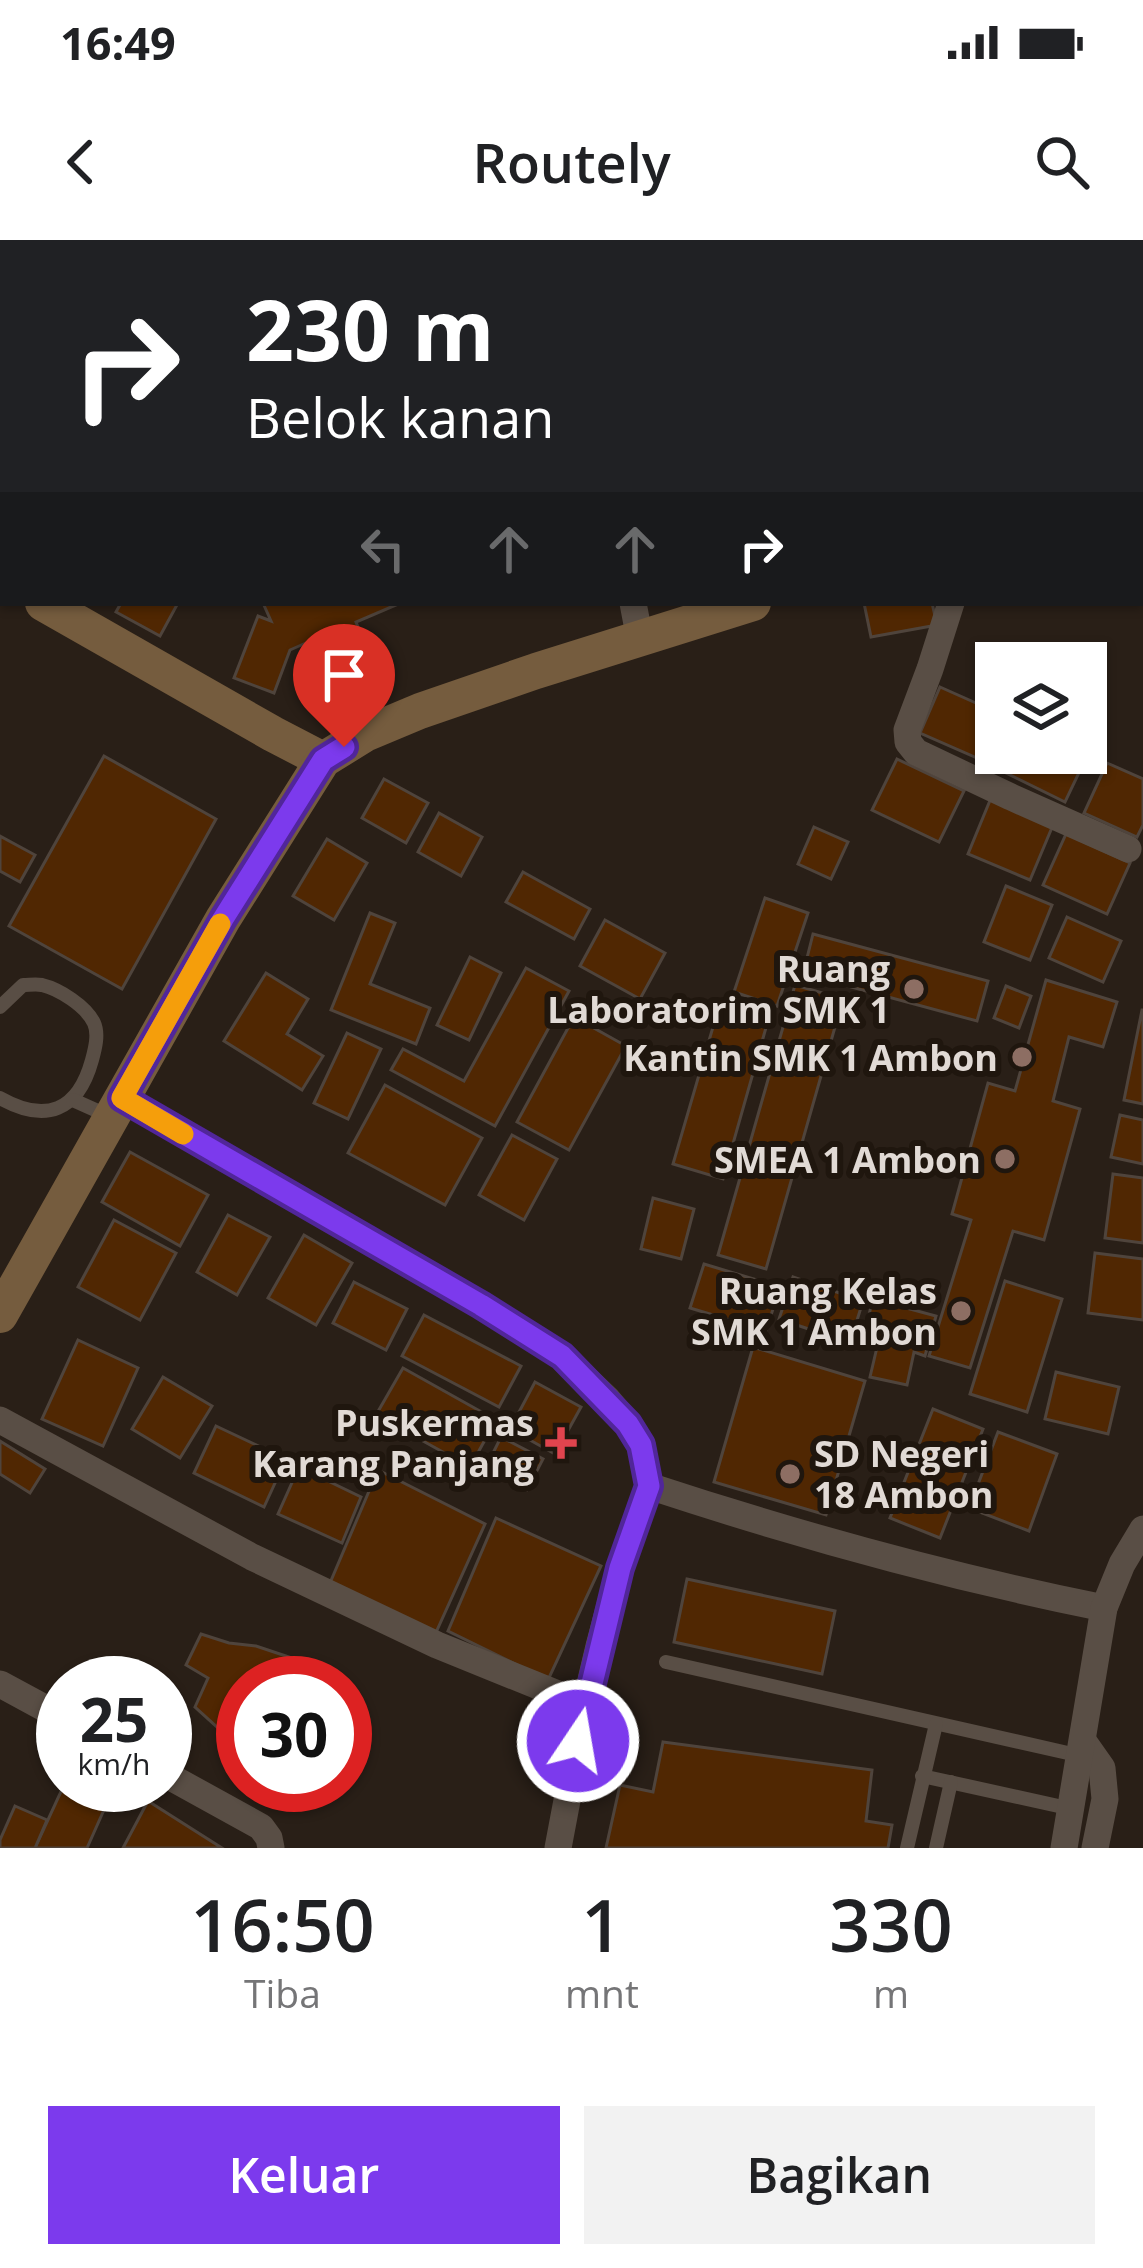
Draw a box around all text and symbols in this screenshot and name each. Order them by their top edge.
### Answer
text: 16:49 [60,12,176,73]
text: Routely [472,125,671,199]
icon: back [48,129,114,195]
icon: search [1029,129,1095,195]
text: 230 m [246,271,494,386]
icon: right [48,288,204,444]
text: Belok kanan [246,380,554,454]
icon: left [350,516,416,582]
icon: ahead [476,516,542,582]
icon: ahead [602,516,668,582]
icon: right [728,516,794,582]
pin [293,624,395,747]
icon: arrive [311,642,377,708]
map controls [975,642,1107,774]
button: layers [975,642,1107,774]
place label: Ruang Laboratorim SMK 1 [547,944,890,1034]
marker: Ruang Laboratorim SMK 1 [901,976,927,1002]
place label: Kantin SMK 1 Ambon [623,1033,998,1082]
marker: Kantin SMK 1 Ambon [1009,1044,1035,1070]
place label: SMEA 1 Ambon [714,1135,981,1184]
marker: SMEA 1 Ambon [992,1146,1018,1172]
place label: Ruang Kelas SMK 1 Ambon [691,1266,937,1356]
marker: Ruang Kelas SMK 1 Ambon [948,1298,974,1324]
place label: Puskermas Karang Panjang [252,1398,534,1488]
marker: Puskermas Karang Panjang [545,1427,577,1459]
place label: SD Negeri 18 Ambon [814,1429,993,1519]
marker: SD Negeri 18 Ambon [777,1461,803,1487]
speed limit sign: 30 [216,1656,372,1812]
text: 25 [80,1678,148,1760]
position arrow [515,1678,641,1804]
text: km/h [78,1743,150,1784]
text: 16:50 [190,1875,375,1973]
text: 1 [581,1875,623,1973]
text: 330 [829,1875,953,1973]
text: Tiba [244,1966,321,2019]
text: mnt [565,1966,639,2019]
text: m [873,1966,909,2019]
button: Keluar [48,2106,560,2244]
button: Bagikan [584,2106,1095,2244]

